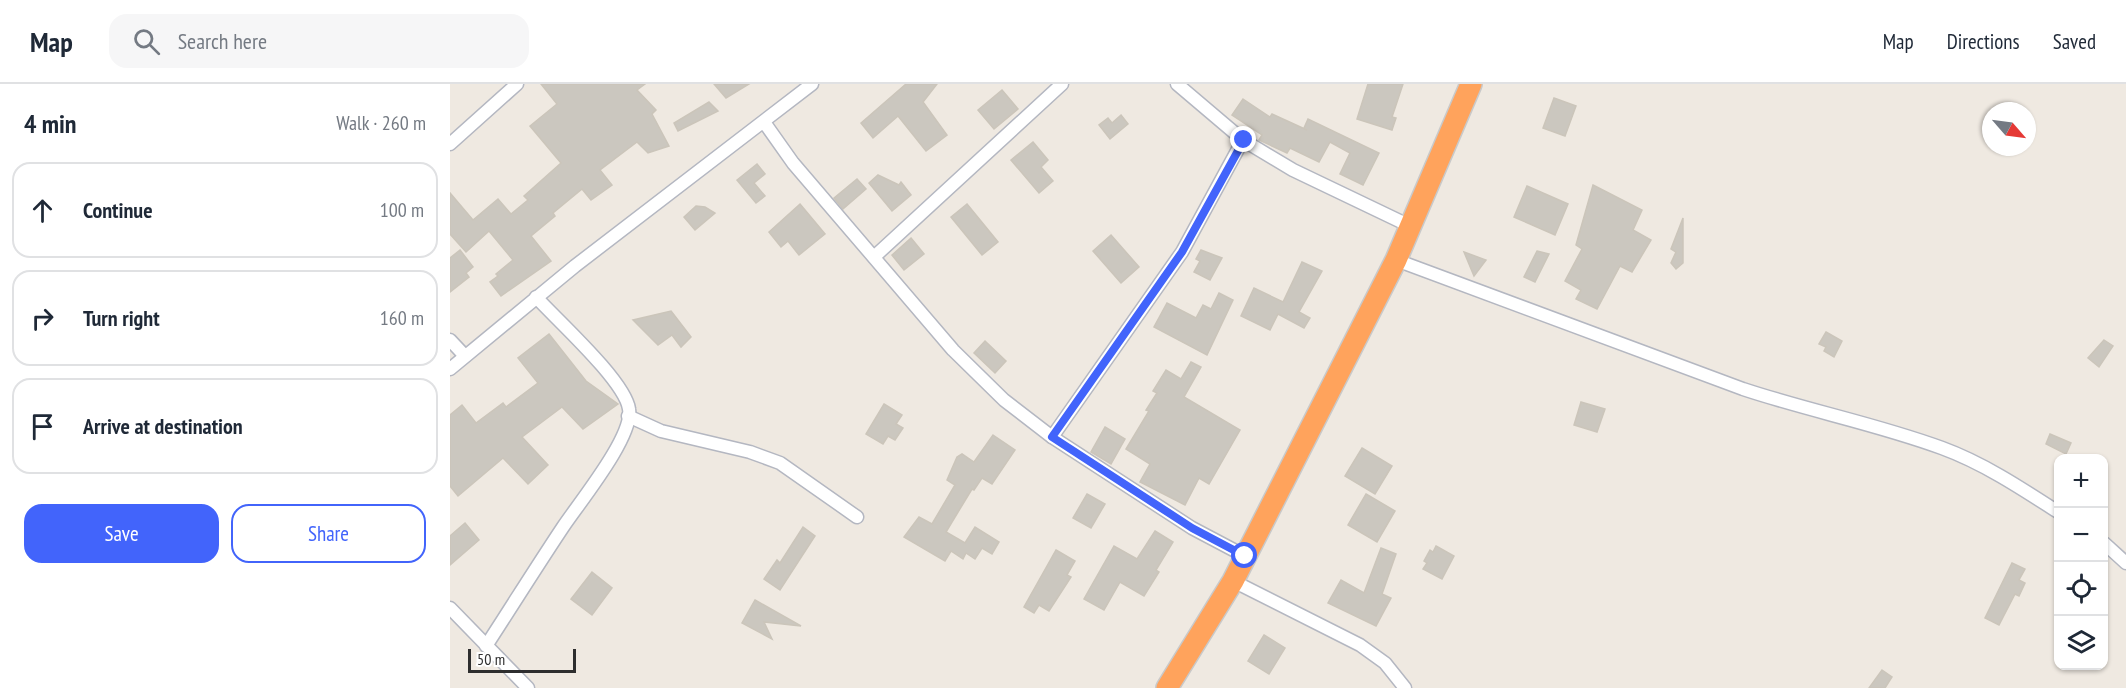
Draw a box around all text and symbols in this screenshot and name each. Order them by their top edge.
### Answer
search box [109,14,529,68]
text: Map [30,23,73,60]
icon: search [130,25,163,58]
text: Search here [178,27,267,55]
text: Map [1883,28,1914,55]
text: Directions [1947,28,2020,55]
text: Saved [2053,28,2096,55]
north arrow [1982,102,2036,156]
text: 4 min [24,107,77,140]
text: Walk · 260 m [336,110,426,136]
route end [1230,126,1256,152]
icon: ahead [26,194,59,227]
text: Continue [83,196,153,224]
text: 100 m [380,197,424,223]
icon: right [26,302,59,335]
text: Turn right [83,304,160,332]
text: 160 m [380,305,424,331]
icon: arrive [26,410,59,443]
text: Arrive at destination [83,412,243,440]
map controls [2054,454,2108,670]
button: + [2054,454,2108,508]
button: Save [24,504,219,563]
button: Share [231,504,426,563]
button: − [2054,508,2108,562]
route start [1231,542,1257,568]
button: locate [2054,562,2108,616]
button: layers [2054,616,2108,670]
scale bar [468,646,576,674]
text: 50 m [477,649,505,669]

